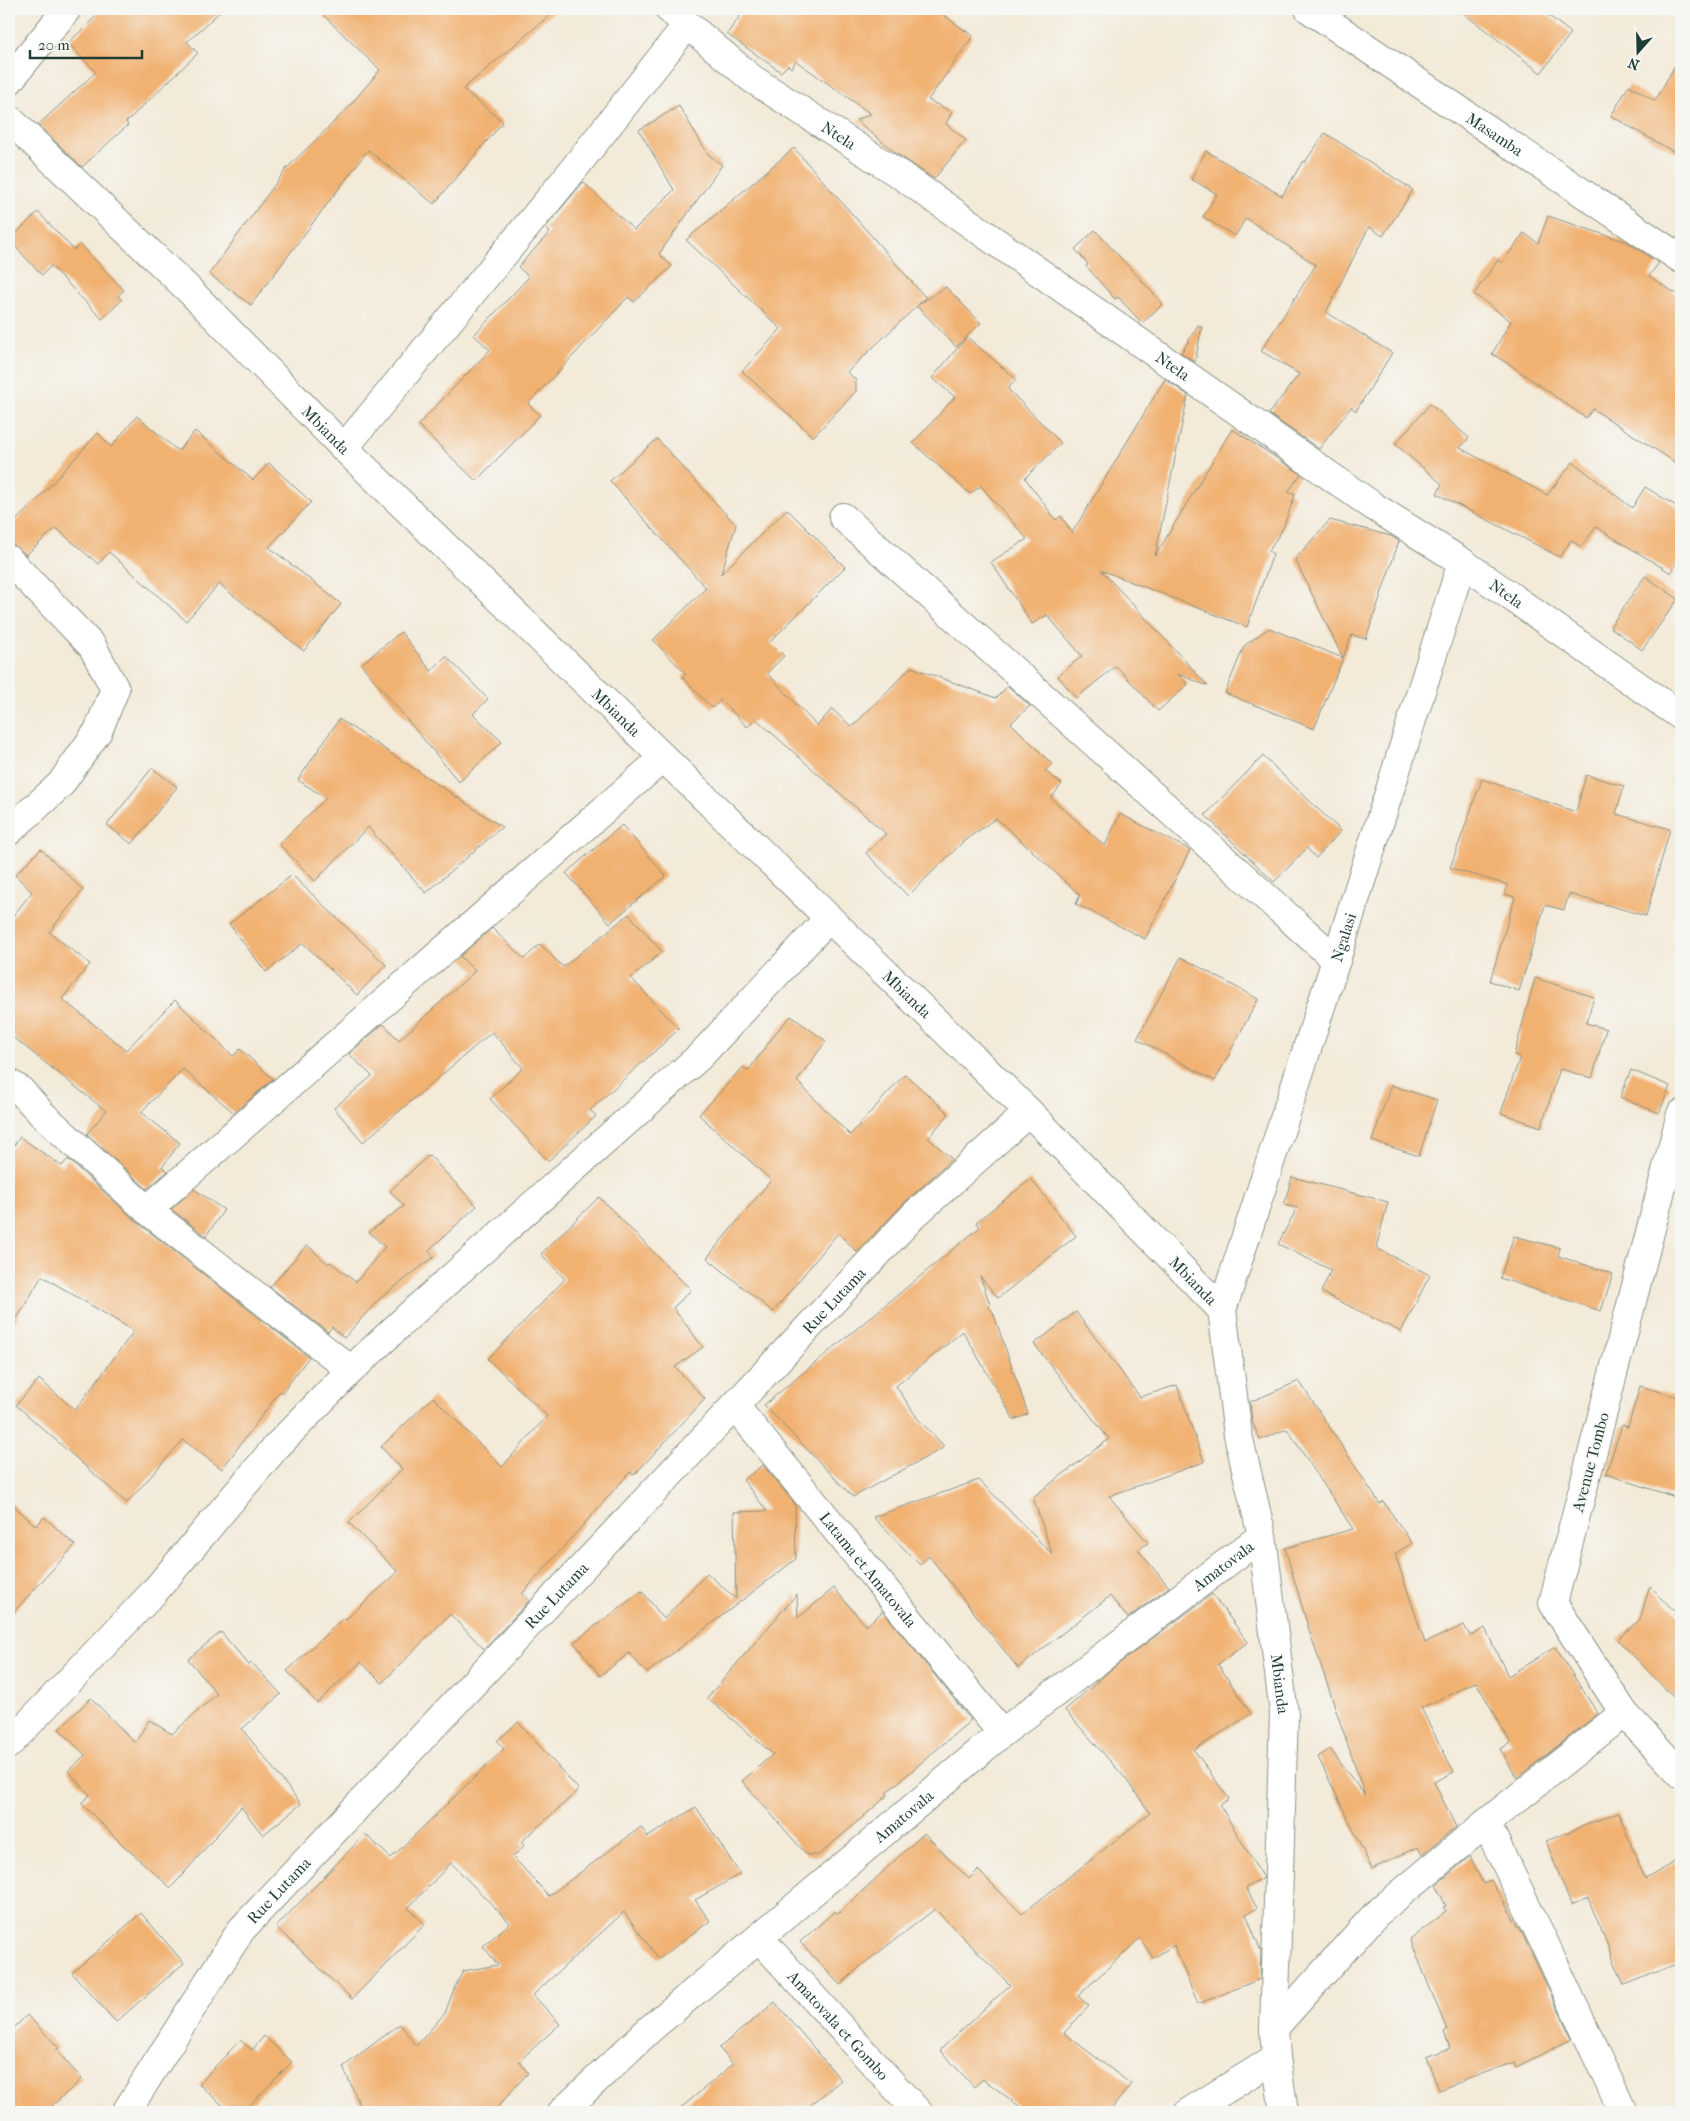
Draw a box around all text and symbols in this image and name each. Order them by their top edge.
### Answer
scale bar [30,28,142,60]
north arrow [1612,28,1662,78]
text: 20 m [38,36,70,54]
text: N [1625,54,1642,74]
street label: Masamba [1463,109,1527,161]
street label: Ntela [818,117,860,154]
street label: Ntela [1152,348,1194,385]
street label: Mbianda [298,402,354,459]
street label: Ntela [1486,575,1528,613]
street label: Mbianda [588,685,645,741]
street label: Ngalasi [1327,910,1360,964]
street label: Mbianda [879,966,936,1023]
street label: Mbianda [1165,1253,1221,1310]
street label: Rue Lutama [798,1263,870,1338]
street label: Avenue Tombo [1568,1410,1613,1515]
street label: Latama et Amatovala [815,1508,921,1632]
street label: Amatovala [1188,1536,1258,1596]
street label: Rue Lutama [521,1558,593,1633]
street label: Mbianda [1267,1653,1293,1716]
street label: Amatovala [869,1786,938,1847]
street label: Rue Lutama [243,1853,315,1928]
street label: Amatovala et Gombo [783,1966,893,2084]

